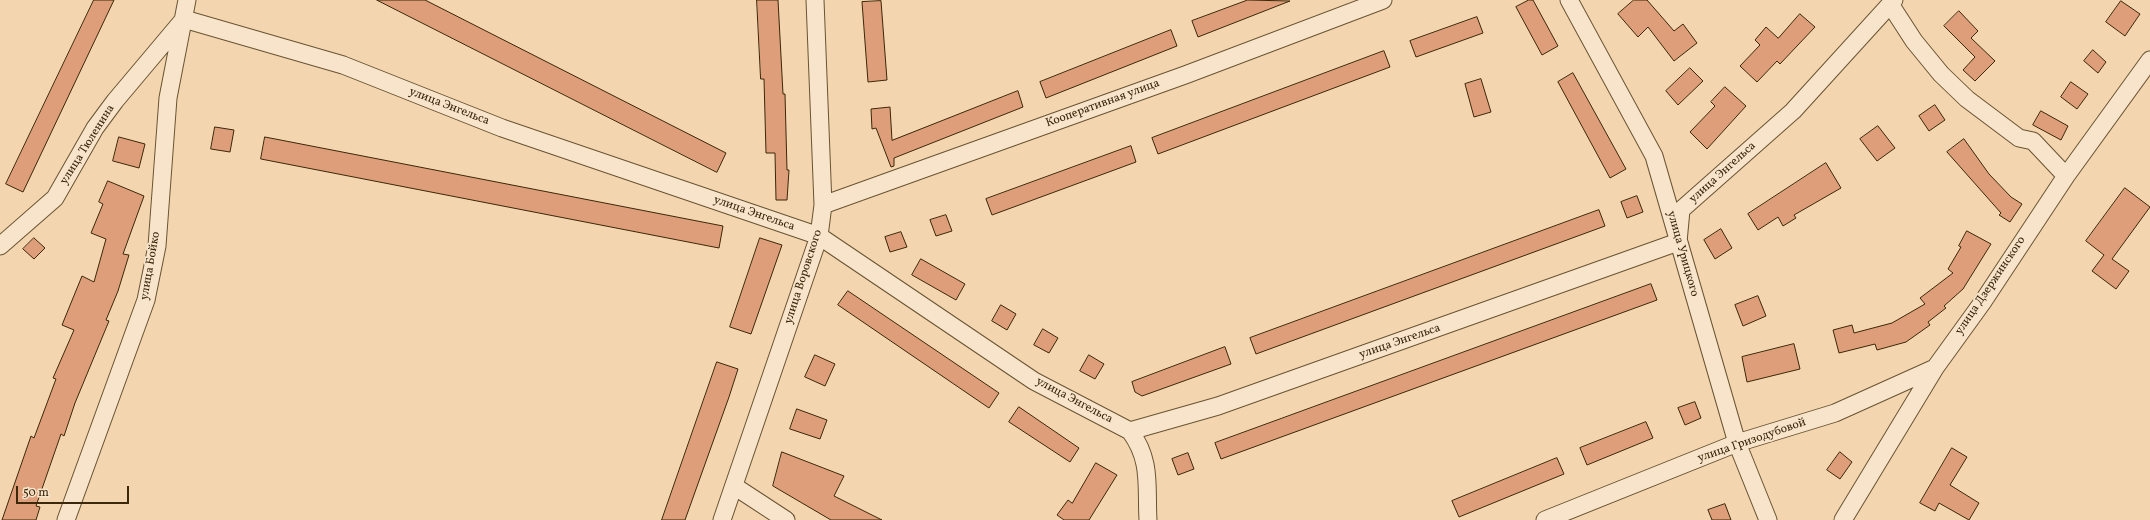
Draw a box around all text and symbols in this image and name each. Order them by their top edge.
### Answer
street label: Кооперативная улица [1044,77,1162,131]
street label: улица Энгельса [407,85,491,129]
street label: улица Тюленина [58,102,118,188]
street label: улица Энгельса [1687,139,1759,207]
street label: улица Энгельса [711,193,797,235]
street label: улица Урицкого [1663,209,1701,299]
street label: улица Воровского [782,228,826,326]
street label: улица Бойко [138,231,164,301]
street label: улица Дзержинского [1953,234,2029,338]
street label: улица Энгельса [1357,321,1443,363]
street label: улица Энгельса [1033,375,1115,427]
street label: улица Гризодубовой [1696,416,1808,466]
scale bar [18,478,131,504]
text: 50 m [23,485,49,501]

